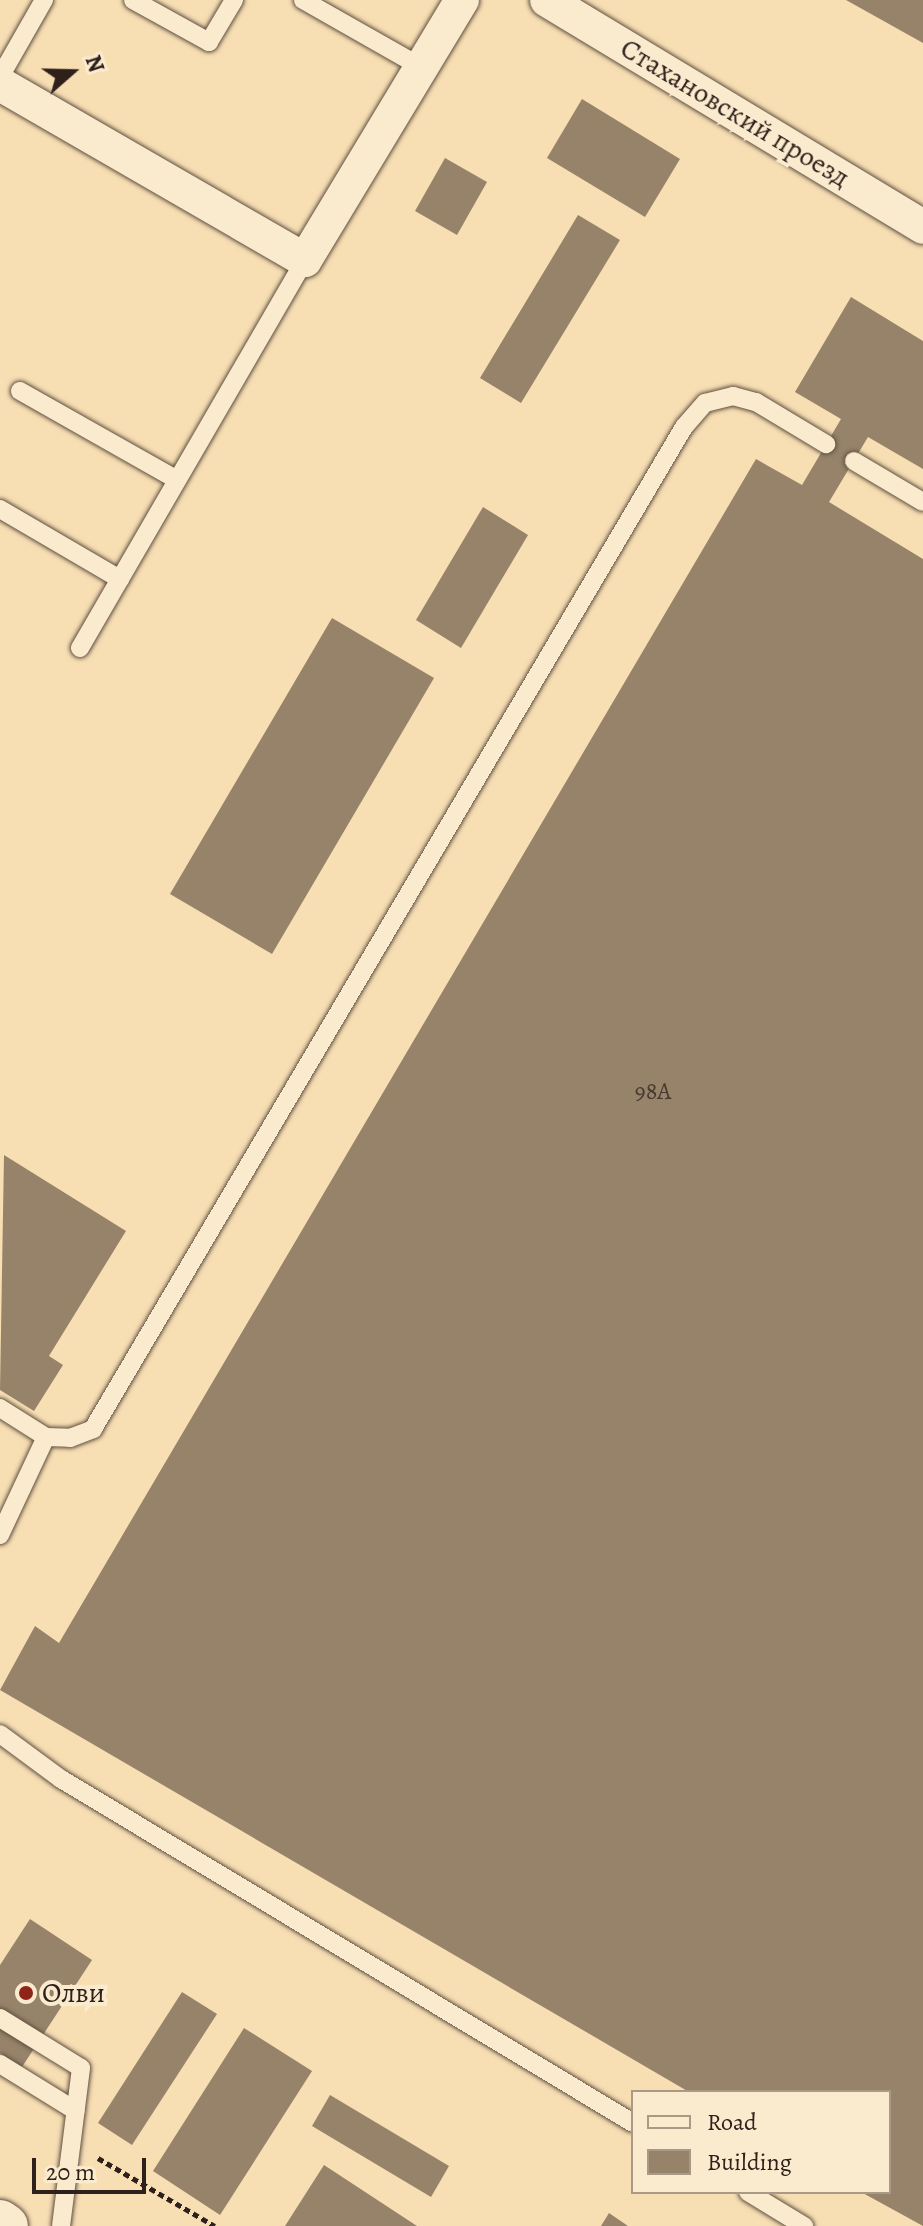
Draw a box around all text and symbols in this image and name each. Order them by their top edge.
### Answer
street label: Стахановский проезд [614,31,856,195]
north arrow [32,32,112,112]
text: N [78,51,111,76]
house number: 98А [635,1078,671,1106]
place label: Олви [42,1976,105,2010]
marker: Олви [17,1984,35,2002]
legend [631,2090,891,2194]
text: Road [707,2106,757,2138]
scale bar [36,2142,150,2192]
text: Building [707,2146,792,2178]
text: 20 m [46,2156,95,2188]

